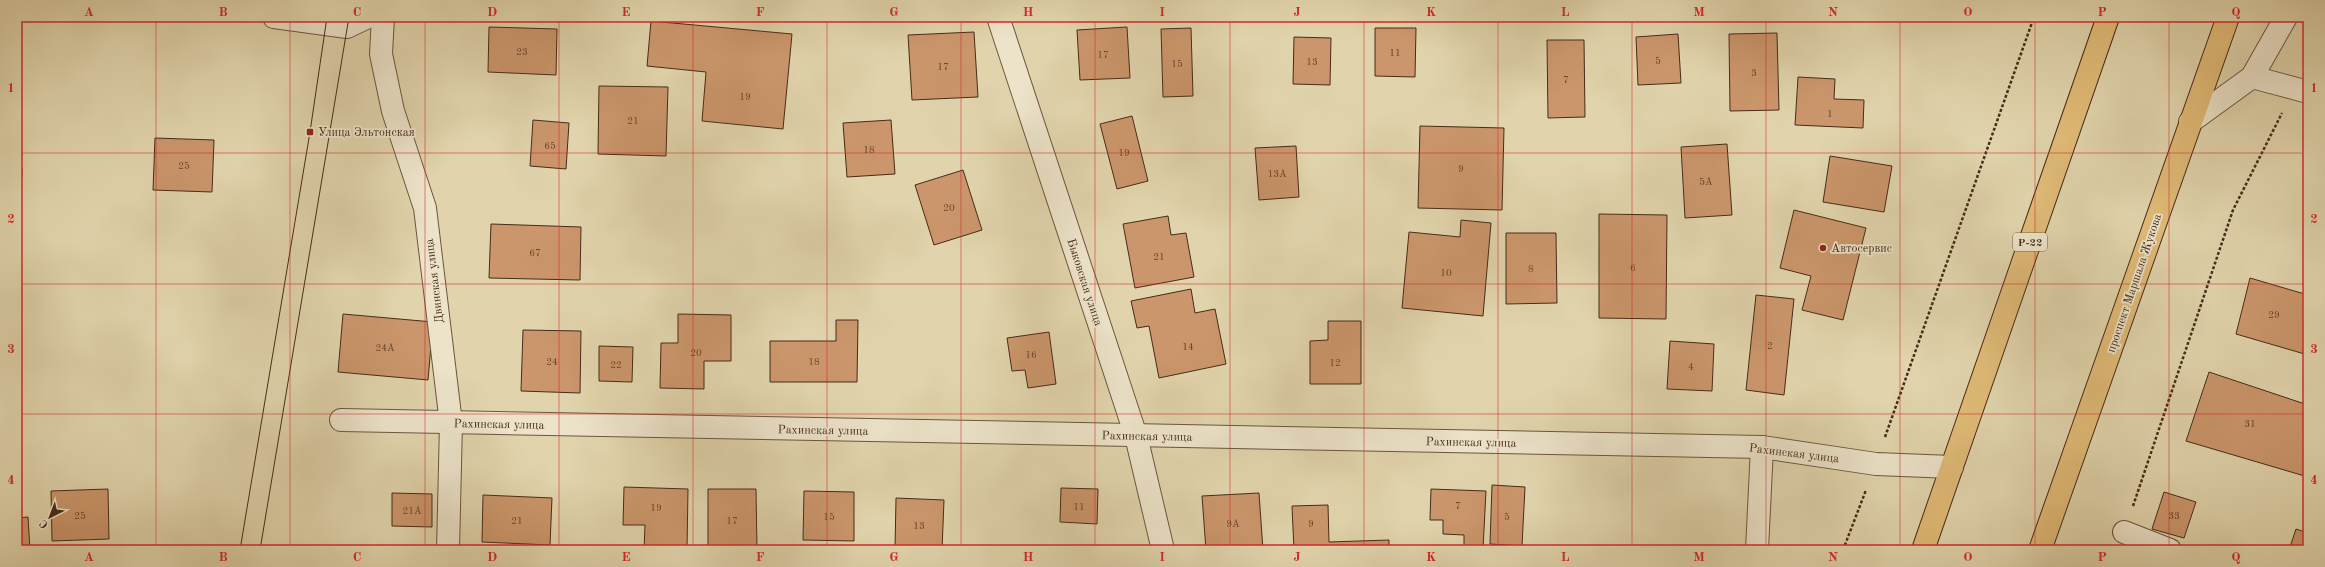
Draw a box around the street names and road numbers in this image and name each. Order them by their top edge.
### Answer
street label: проспект Маршала Жукова [2106,212,2164,354]
road number: Р-22 [2013,233,2047,251]
street label: Быковская улица [1064,237,1104,328]
street label: Двинская улица [424,238,446,324]
street label: Рахинская улица [453,418,545,432]
street label: Рахинская улица [777,424,869,438]
street label: Рахинская улица [1101,430,1193,444]
street label: Рахинская улица [1425,436,1517,450]
street label: Рахинская улица [1748,443,1840,465]

